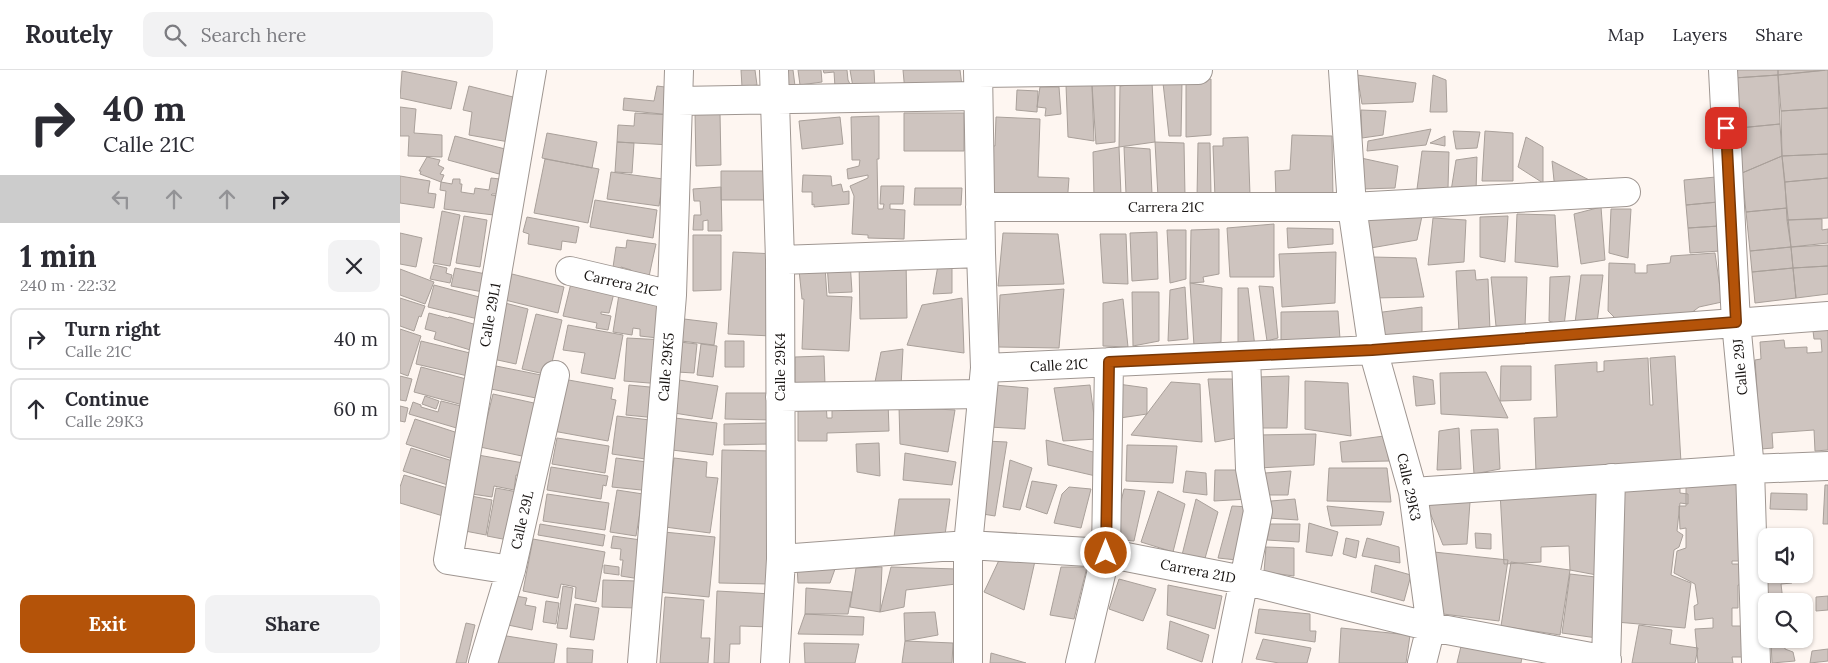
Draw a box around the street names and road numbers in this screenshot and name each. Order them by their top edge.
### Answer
street label: Carrera 21C [1128,198,1204,216]
street label: Carrera 21C [582,266,660,300]
street label: Calle 29L1 [476,282,504,348]
street label: Calle 29K5 [654,332,678,402]
street label: Calle 29K4 [771,332,789,401]
street label: Calle 29J [1729,338,1751,396]
street label: Calle 21C [1029,354,1089,376]
street label: Calle 29K3 [1393,451,1425,523]
street label: Calle 29L [507,489,537,551]
street label: Carrera 21D [1159,555,1237,587]

